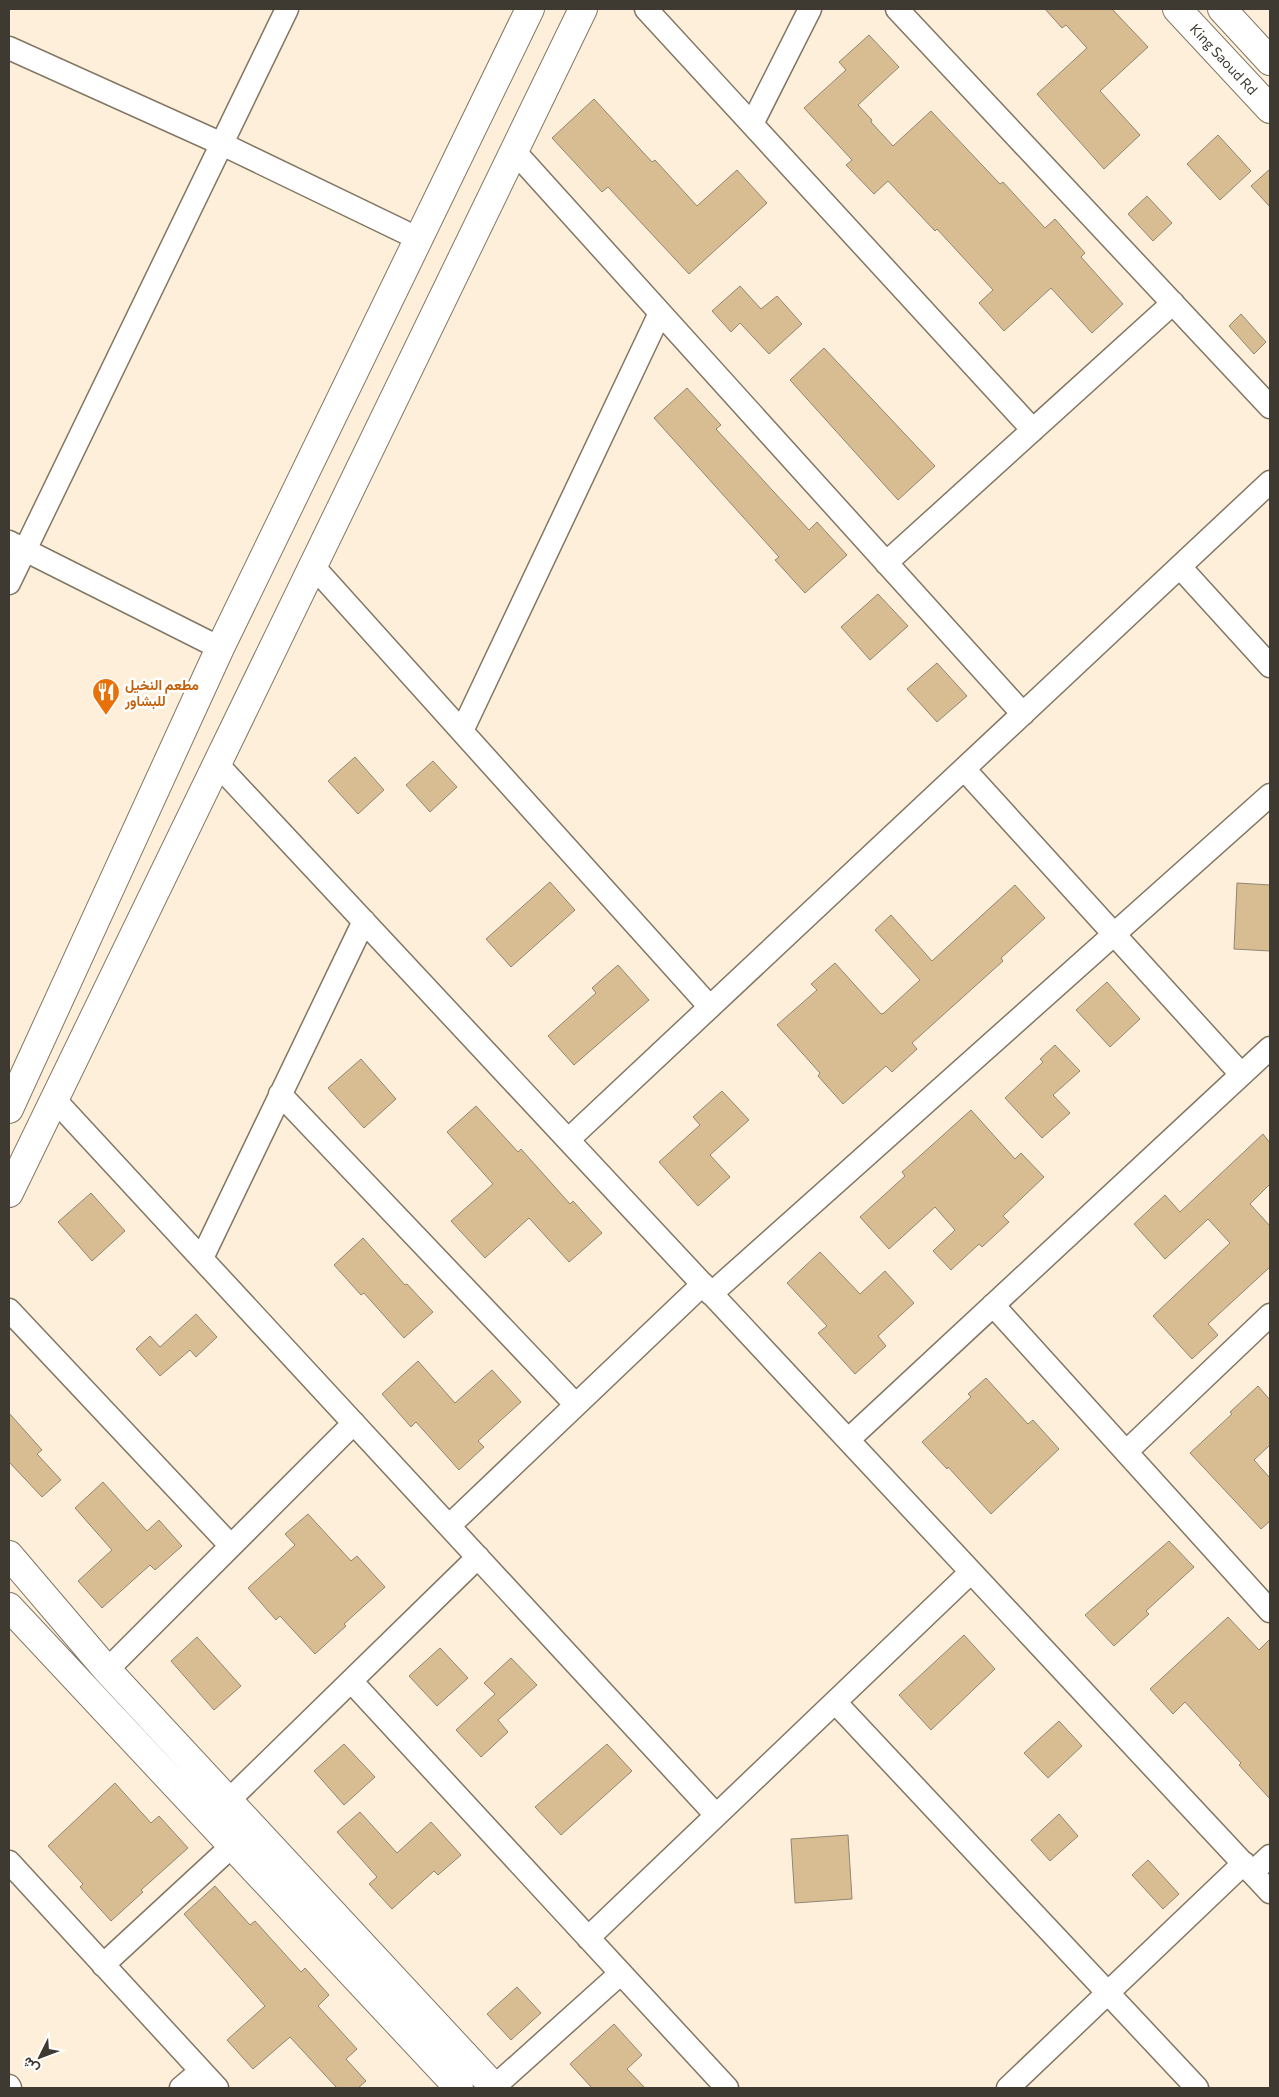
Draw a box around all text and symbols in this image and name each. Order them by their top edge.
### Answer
street label: King Saoud Rd [1187,20,1261,98]
place label: مطعم النخيل للبشاور [124,676,199,710]
restaurant icon: مطعم النخيل للبشاور [91,677,121,716]
north arrow [15,2032,65,2082]
text: ش [18,2053,43,2078]

